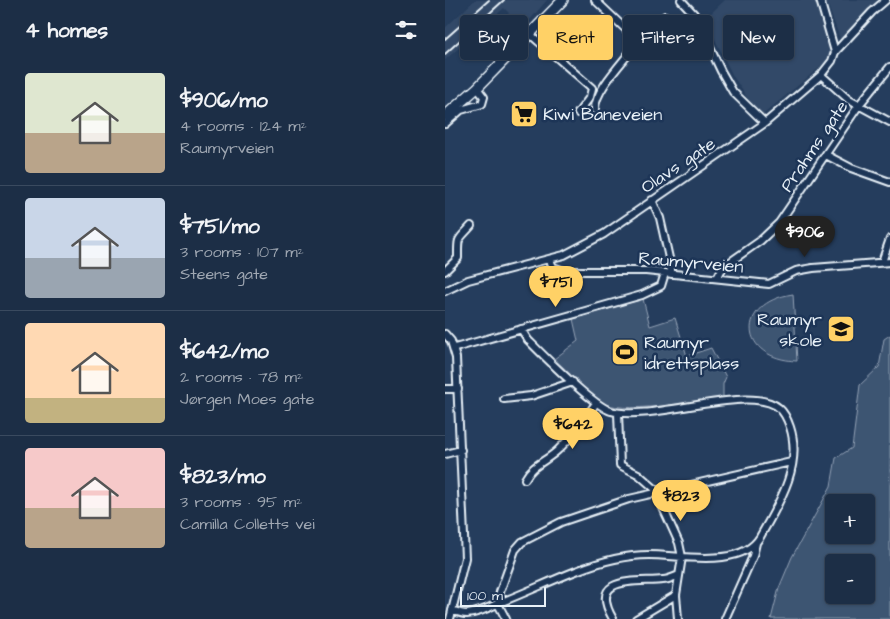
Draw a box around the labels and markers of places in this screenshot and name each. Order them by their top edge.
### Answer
supermarket icon: Kiwi Baneveien [509,99,539,129]
place label: Kiwi Baneveien [543,102,662,127]
pin: $906 [775,216,835,258]
pin: $751 [526,266,586,308]
place label: Raumyr skole [757,307,822,353]
school or university icon: Raumyr skole [826,314,856,344]
place label: Raumyr idrettsplass [644,330,739,376]
sports icon: Raumyr idrettsplass [610,337,640,367]
pin: $642 [543,408,603,450]
pin: $823 [651,480,711,522]

